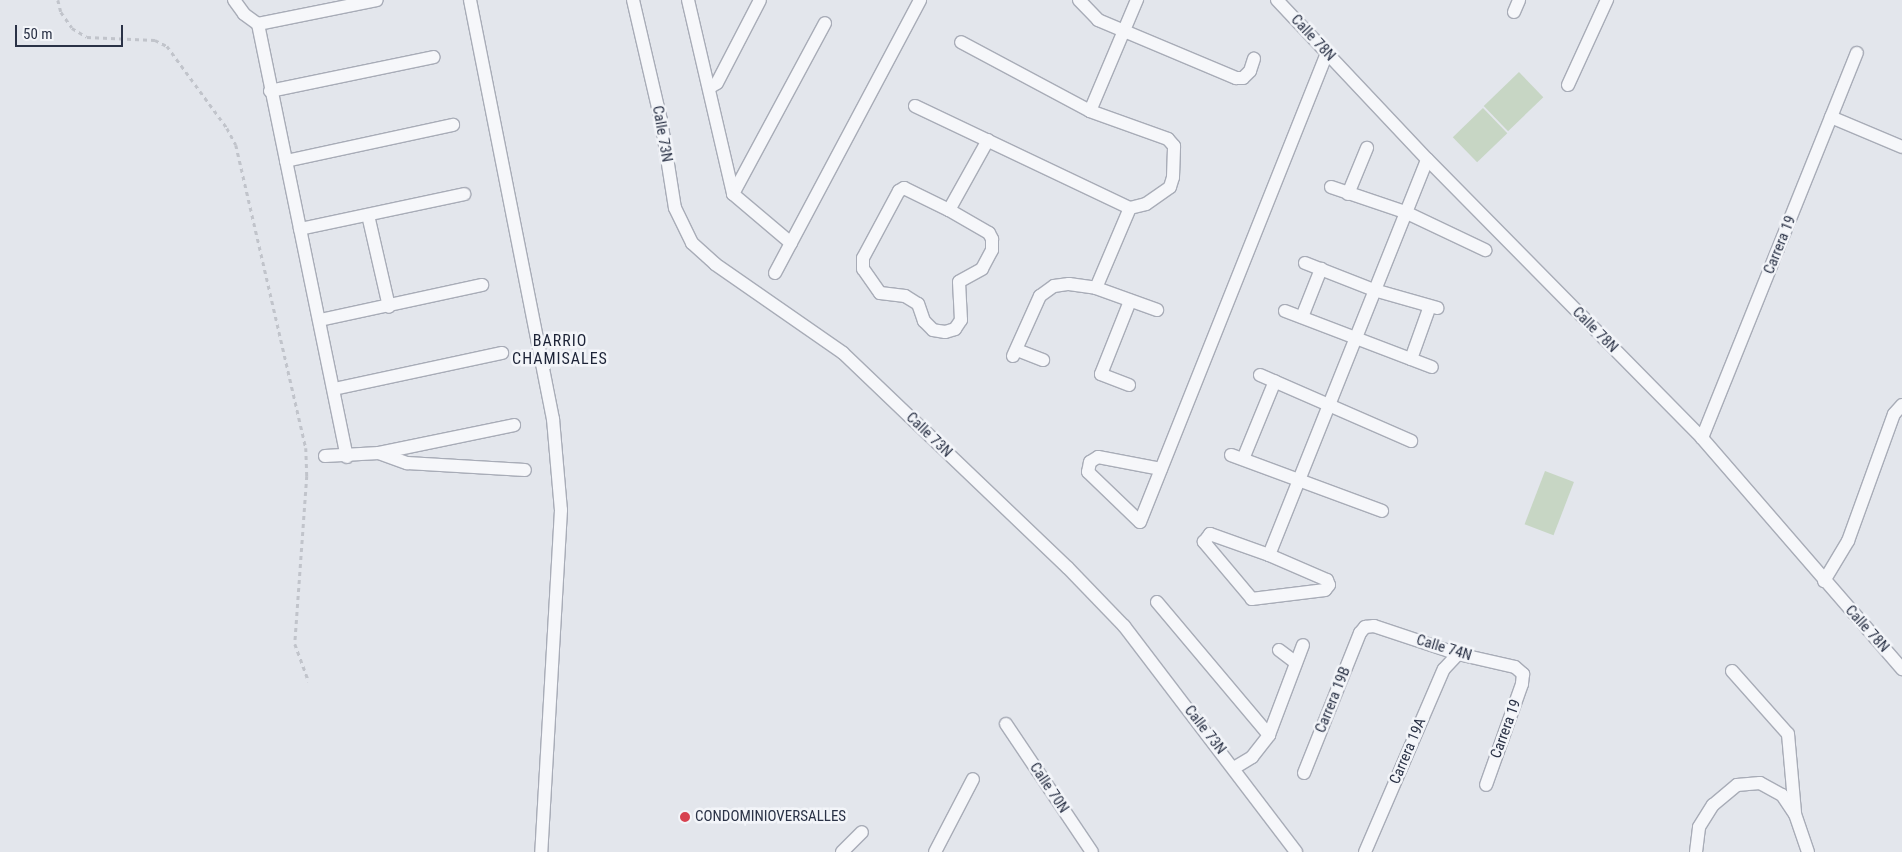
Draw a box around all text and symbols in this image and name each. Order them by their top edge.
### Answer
street label: Calle 78N [1287,11,1339,65]
scale bar [18,15,125,47]
text: 50 m [23,25,53,43]
street label: Calle 73N [648,104,676,164]
street label: Carrera 19 [1760,213,1800,277]
street label: Calle 78N [1568,303,1622,357]
district label: BARRIO CHAMISALES [511,331,609,369]
street label: Calle 73N [902,409,956,461]
street label: Calle 78N [1841,602,1893,656]
street label: Calle 74N [1414,631,1474,665]
street label: Carrera 19B [1312,664,1354,736]
street label: Carrera 19 [1487,697,1525,761]
street label: Calle 73N [1180,702,1230,758]
street label: Carrera 19A [1386,715,1430,787]
street label: Calle 70N [1026,759,1072,817]
place label: CONDOMINIOVERSALLES [695,808,846,826]
marker: CONDOMINIOVERSALLES [679,811,691,823]

